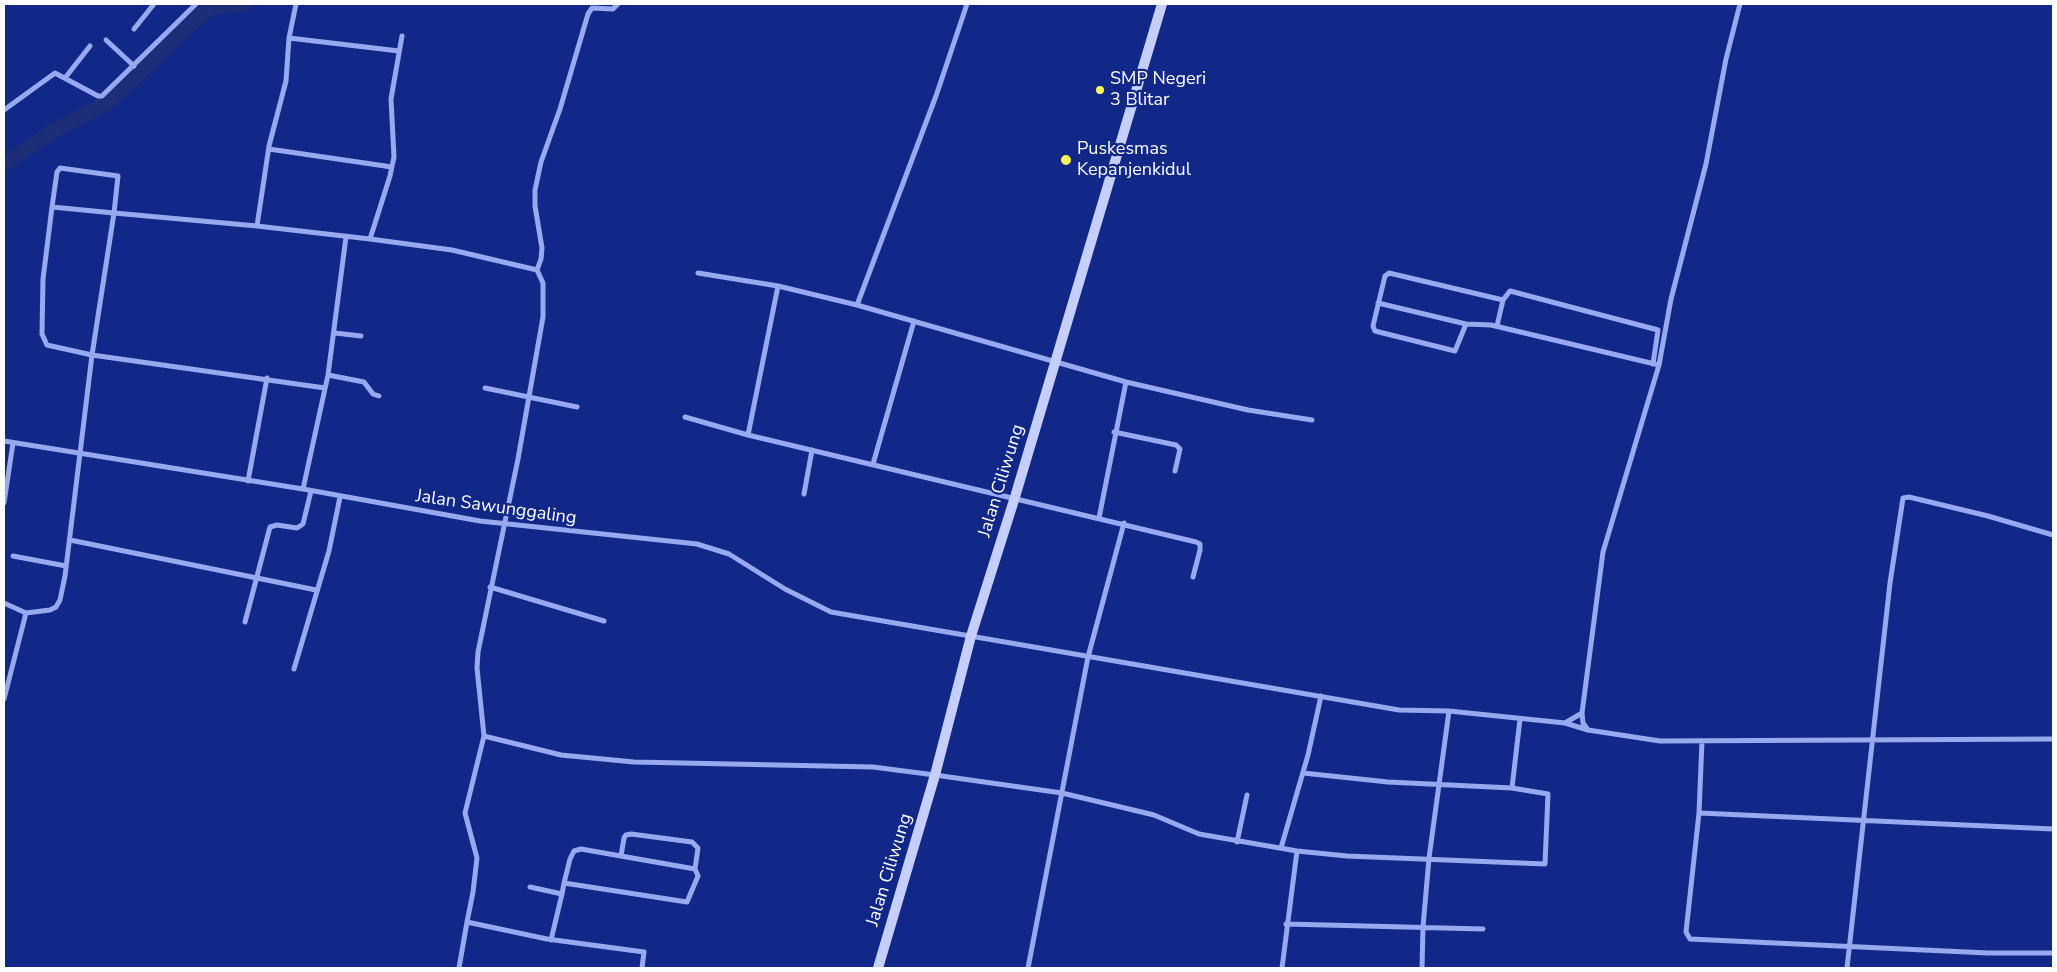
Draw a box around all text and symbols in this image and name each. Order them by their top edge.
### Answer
place label: SMP Negeri 3 Blitar [1110,69,1206,112]
marker: SMP Negeri 3 Blitar [1094,84,1106,96]
place label: Puskesmas Kepanjenkidul [1077,139,1191,182]
marker: Puskesmas Kepanjenkidul [1059,153,1073,167]
street label: Jalan Ciliwung [975,422,1029,540]
street label: Jalan Sawunggaling [414,486,578,530]
street label: Jalan Ciliwung [863,811,917,929]

